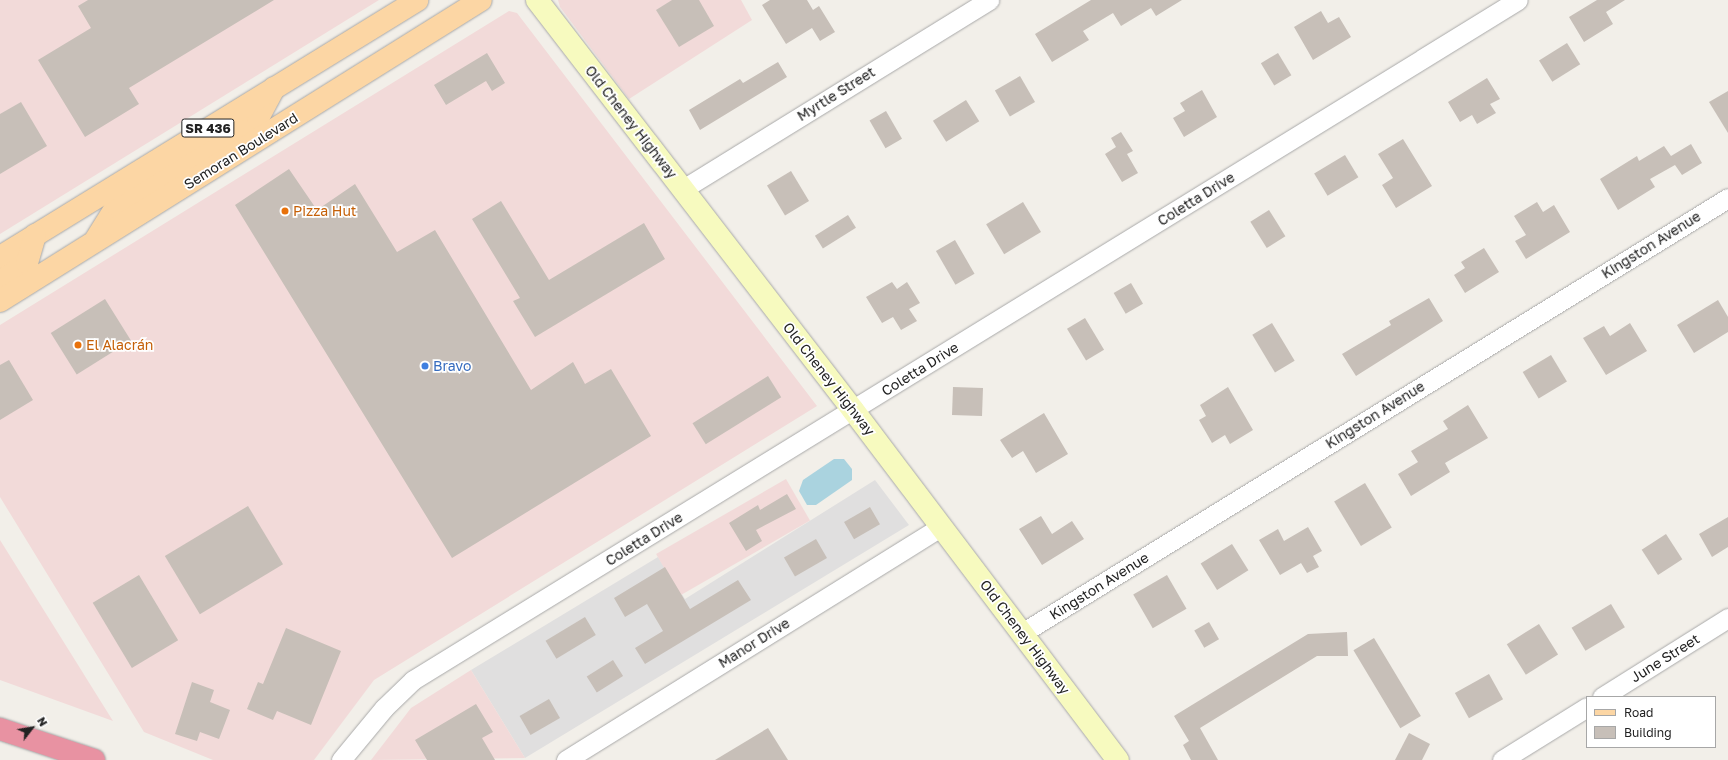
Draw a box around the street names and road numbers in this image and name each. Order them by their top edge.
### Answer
street label: Old Cheney Highway [582,62,680,182]
street label: Myrtle Street [794,63,878,125]
street label: Semoran Boulevard [181,109,301,193]
road number: SR 436 [181,117,235,139]
street label: Coletta Drive [1154,169,1238,229]
street label: Kingston Avenue [1598,208,1704,282]
street label: Old Cheney Highway [780,319,878,439]
street label: Coletta Drive [878,339,962,399]
street label: Kingston Avenue [1322,378,1428,452]
street label: Coletta Drive [602,509,686,569]
street label: Kingston Avenue [1046,549,1152,623]
street label: Old Cheney Highway [977,576,1073,698]
street label: Manor Drive [715,615,793,671]
street label: June Street [1628,630,1702,686]

